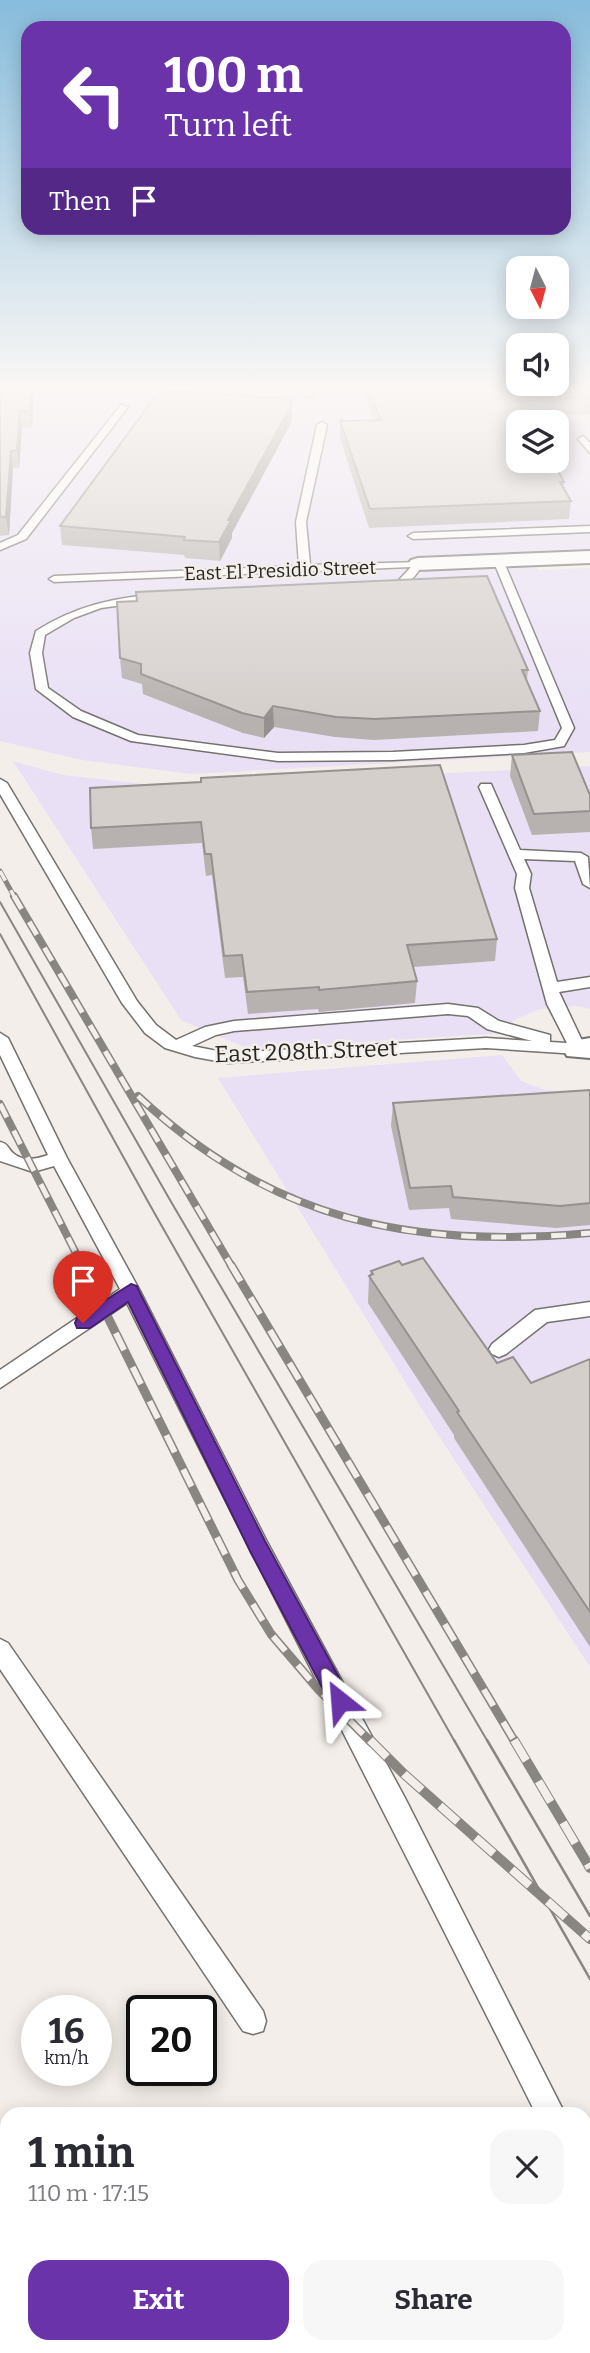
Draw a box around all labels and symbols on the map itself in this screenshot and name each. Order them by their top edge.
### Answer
north arrow [506,256,569,318]
street label: East El Presidio Street [184,556,377,585]
street label: East 208th Street [214,1034,398,1068]
pin [53,1251,113,1323]
position arrow [303,1664,377,1738]
speed limit sign: 20 [126,1995,217,2086]

